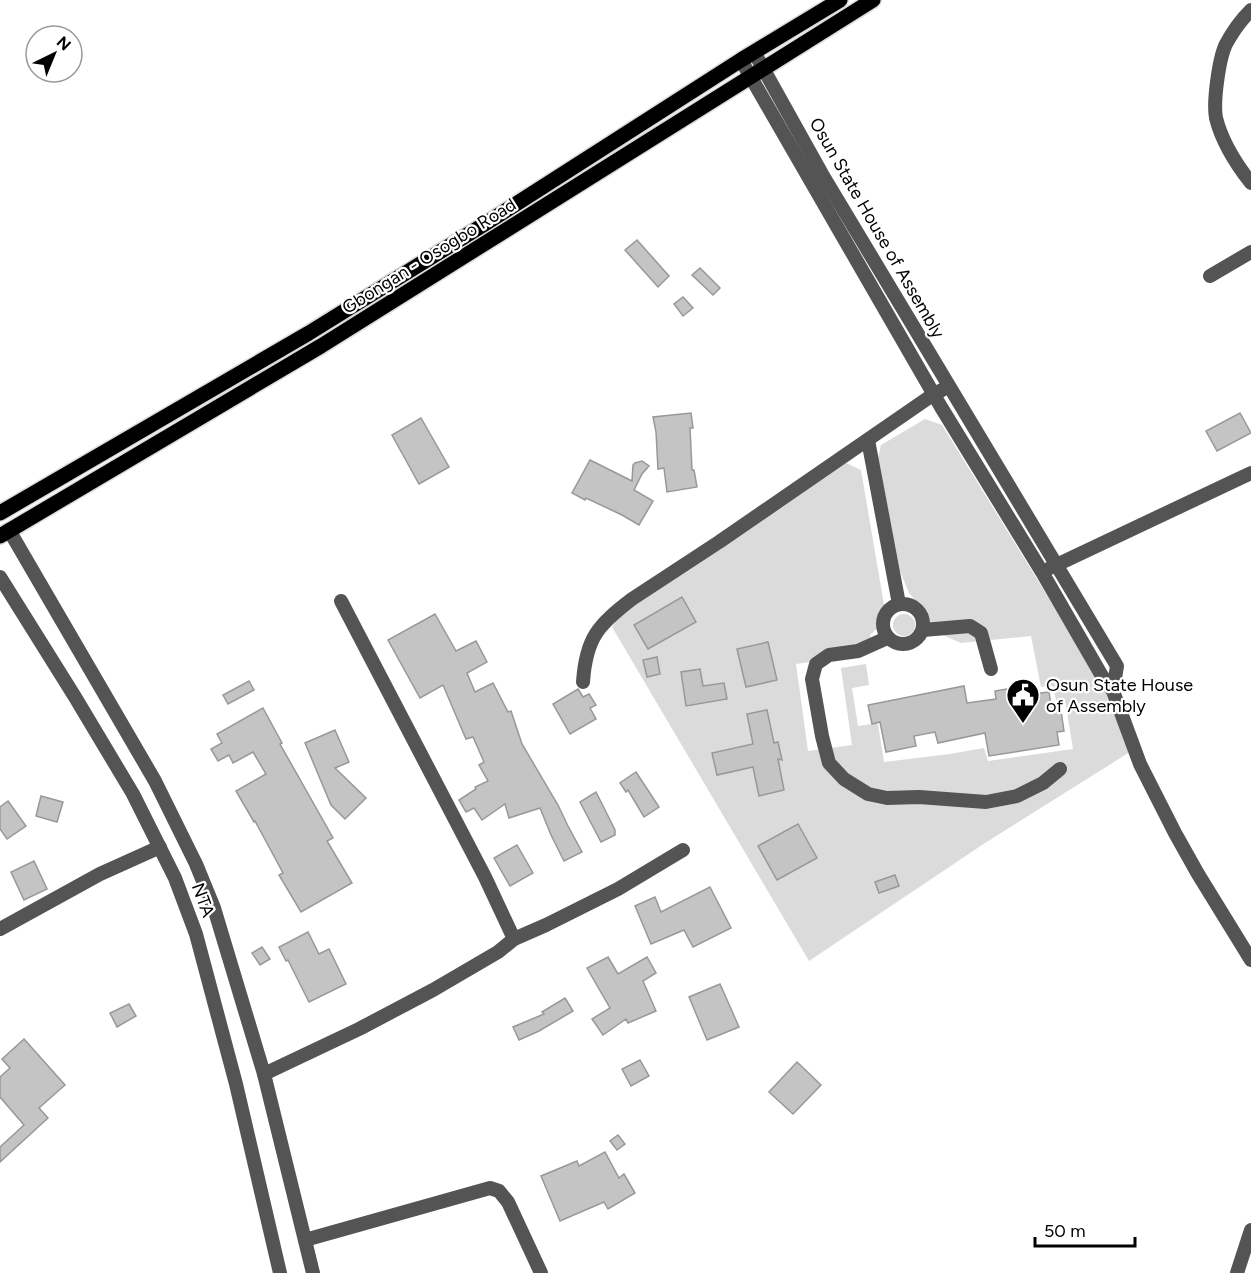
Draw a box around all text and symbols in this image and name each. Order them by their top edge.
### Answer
north arrow [24,24,84,84]
text: N [53,32,75,55]
street label: Osun State House of Assembly [805,114,950,343]
street label: Gbongan - Osogbo Road [338,193,520,319]
place label: Osun State House of Assembly [1046,674,1193,717]
public building icon: Osun State House of Assembly [1005,677,1041,724]
street label: NTA [187,880,219,920]
scale bar [1035,1210,1136,1248]
text: 50 m [1044,1220,1086,1242]

